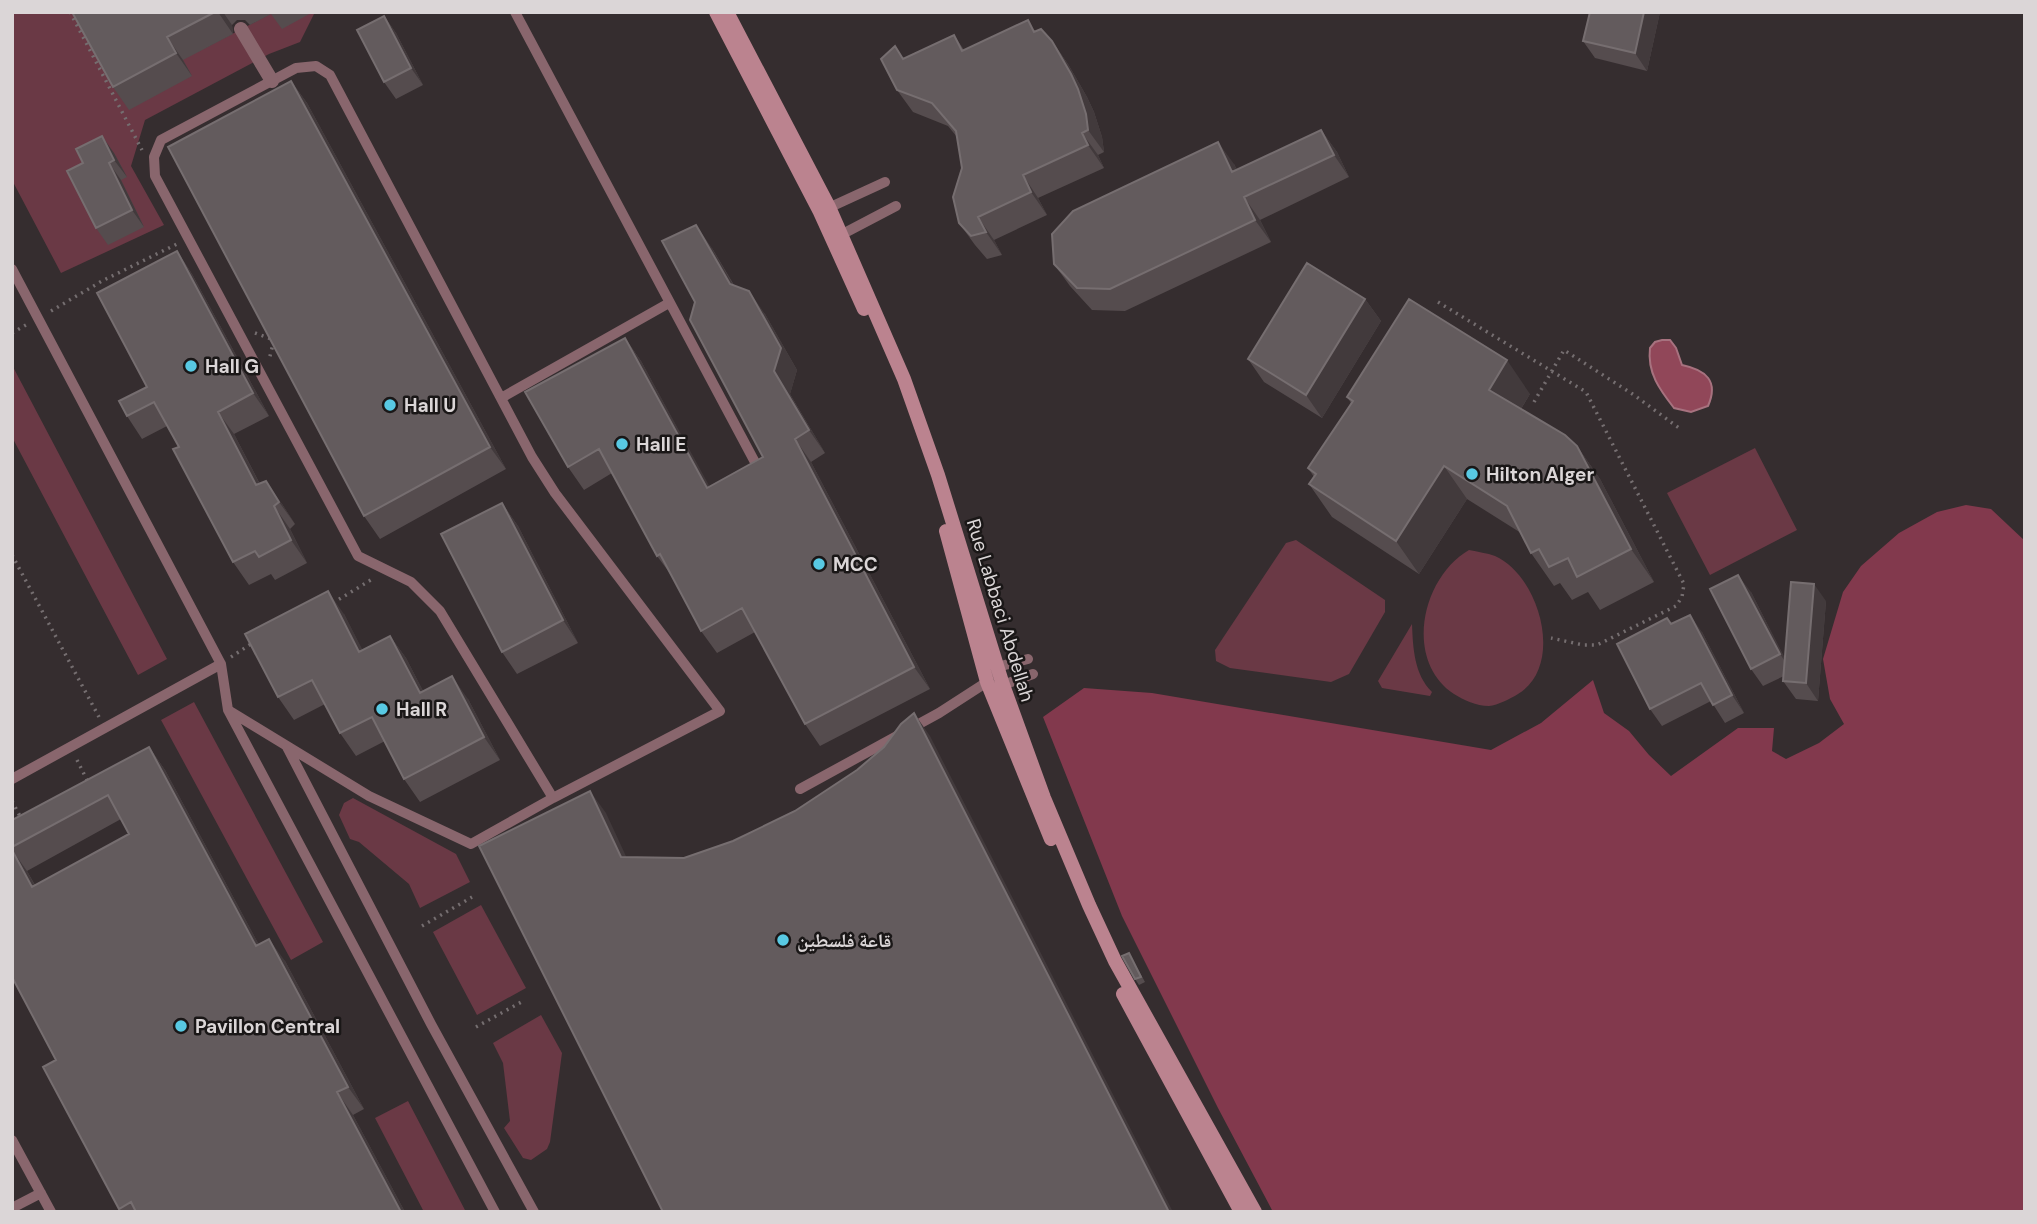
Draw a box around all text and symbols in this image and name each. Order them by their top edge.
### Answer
place label: Hall G [205,354,259,379]
marker: Hall G [183,358,199,374]
place label: Hall U [404,393,456,418]
marker: Hall U [382,397,398,413]
place label: Hall E [636,432,686,457]
marker: Hall E [614,436,630,452]
place label: Hilton Alger [1486,462,1595,487]
marker: Hilton Alger [1464,466,1480,482]
street label: Rue Labbaci Abdellah [961,516,1040,705]
place label: MCC [833,552,878,577]
marker: MCC [811,556,827,572]
place label: Hall R [396,697,447,722]
marker: Hall R [374,701,390,717]
place label: قاعة فلسطين [797,928,891,953]
marker: قاعة فلسطين [775,932,791,948]
place label: Pavillon Central [195,1014,340,1039]
marker: Pavillon Central [173,1018,189,1034]

